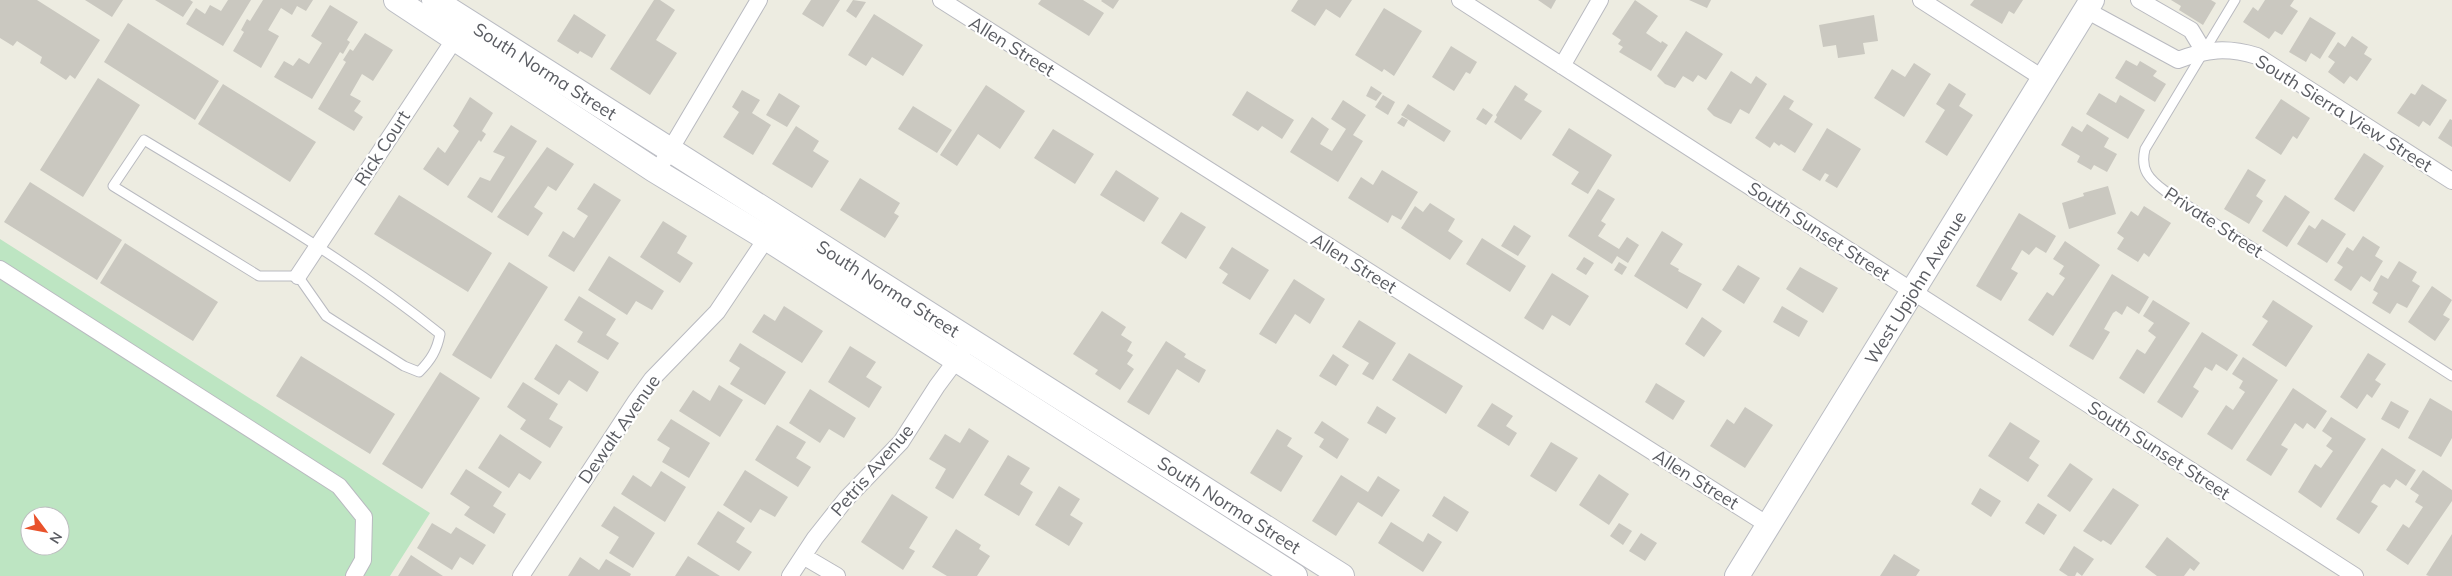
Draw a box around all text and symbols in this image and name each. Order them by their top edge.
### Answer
street label: Allen Street [965,11,1059,81]
street label: South Norma Street [470,17,621,125]
street label: South Sierra View Street [2251,49,2437,177]
street label: Rick Court [349,106,415,190]
street label: South Sunset Street [1744,176,1894,286]
street label: Private Street [2160,182,2268,262]
street label: West Upjohn Avenue [1859,207,1971,368]
street label: Allen Street [1307,228,1401,298]
street label: South Norma Street [813,234,964,342]
street label: Dewalt Avenue [573,370,665,488]
street label: South Sunset Street [2084,395,2234,505]
street label: Petris Avenue [826,419,918,521]
street label: Allen Street [1649,444,1743,514]
street label: South Norma Street [1154,451,1305,558]
north arrow [20,506,70,556]
text: N [46,529,66,547]

